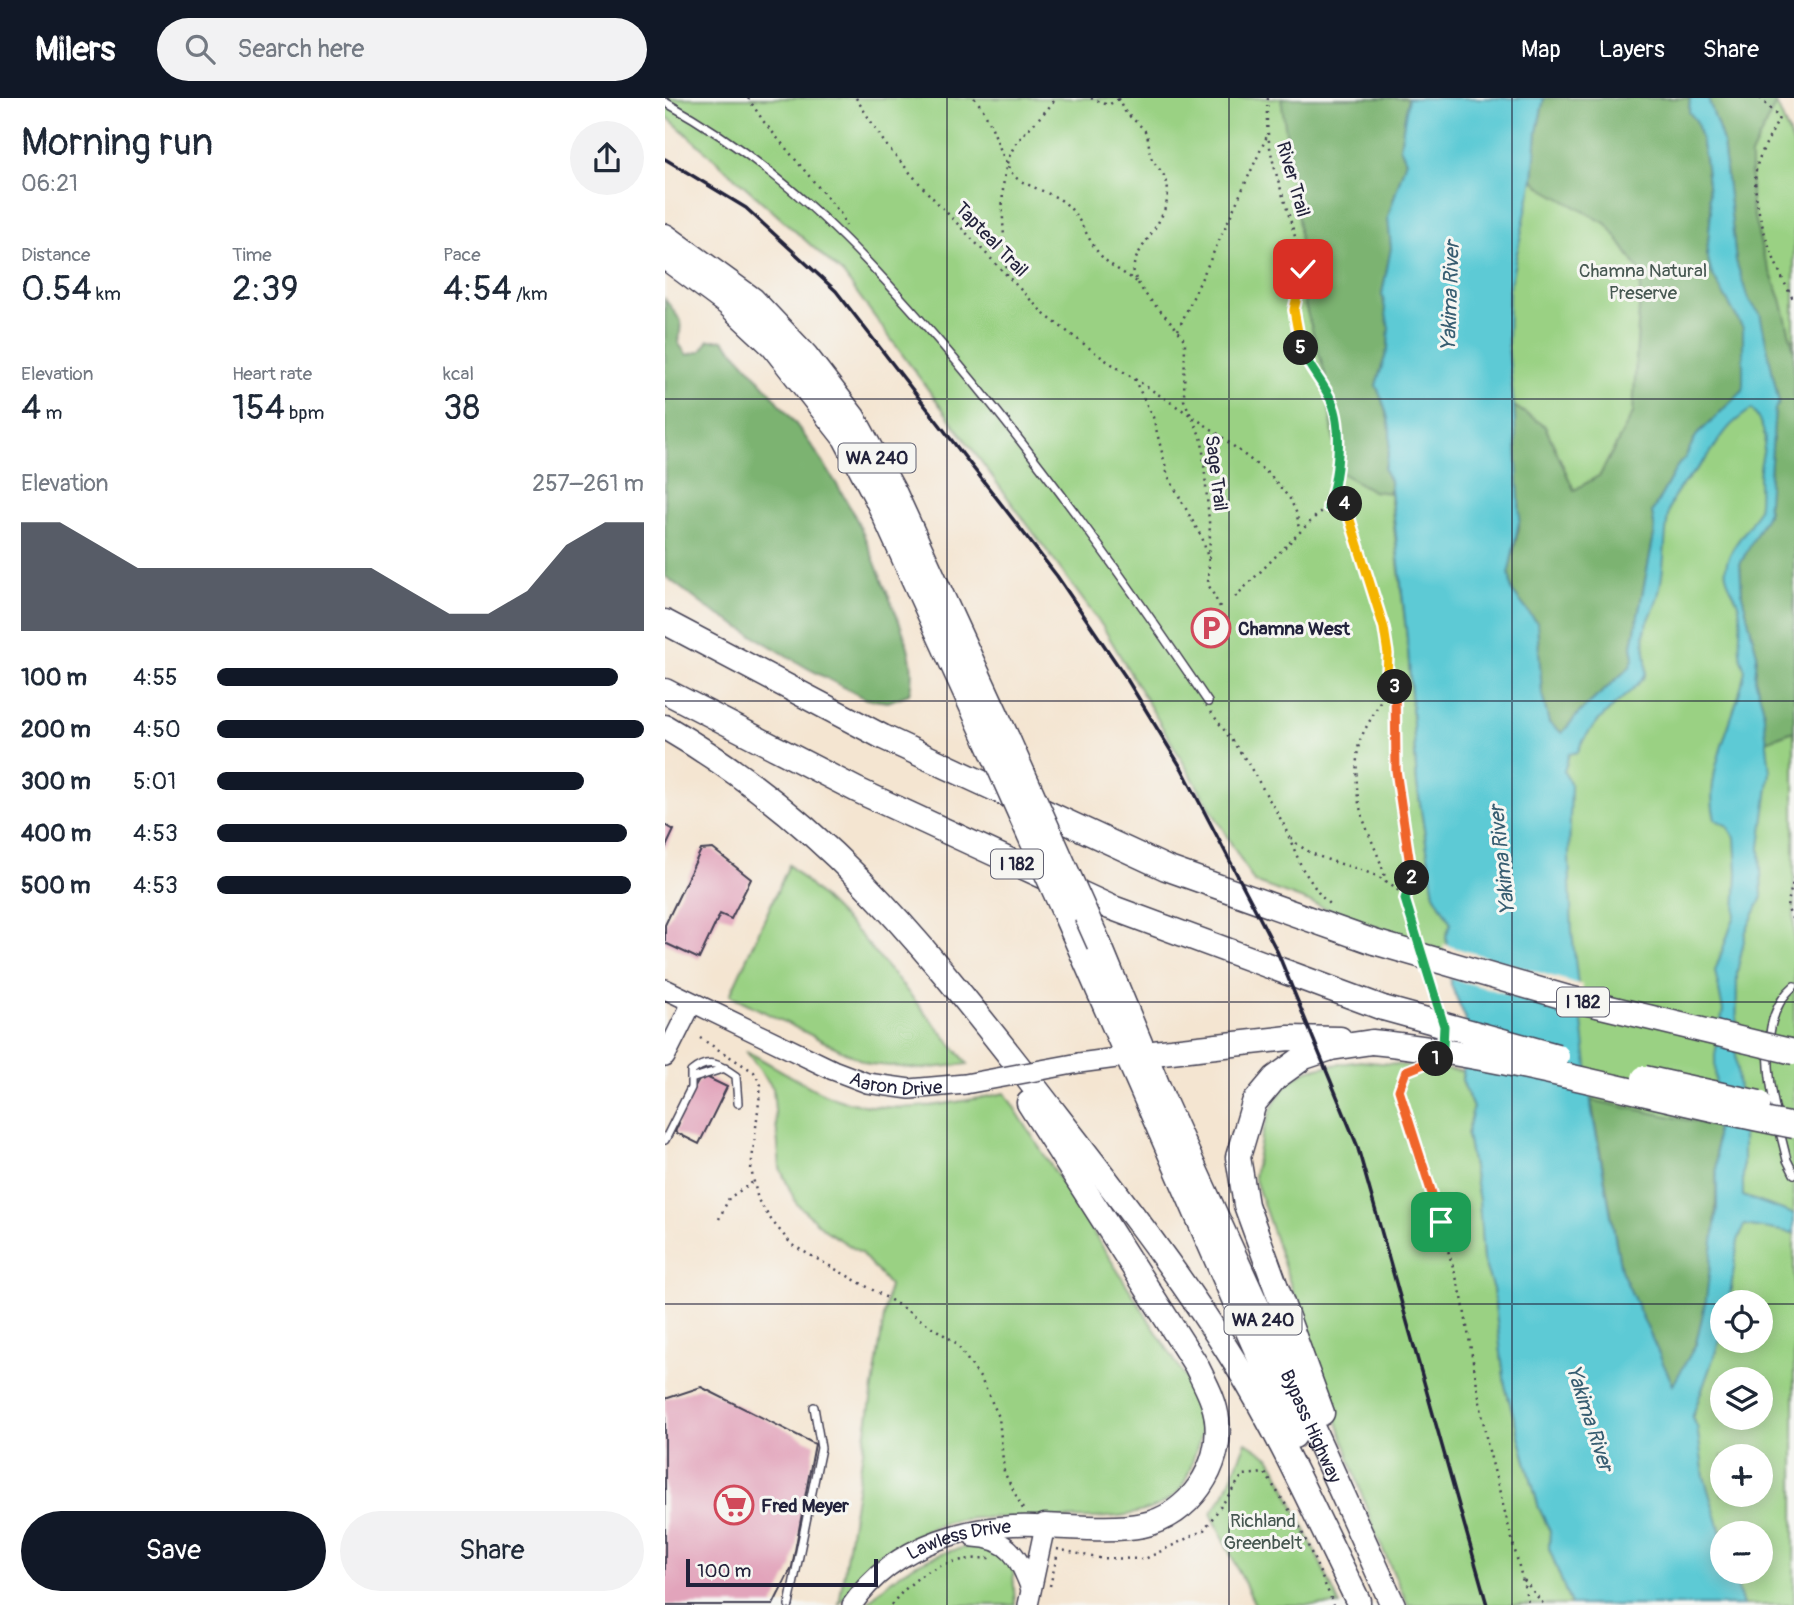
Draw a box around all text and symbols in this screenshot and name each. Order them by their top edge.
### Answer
search box [157,18,647,81]
text: Milers [35,29,115,70]
icon: search [181,30,219,68]
text: Search here [237,33,364,65]
text: Map [1521,35,1561,64]
text: Layers [1599,35,1665,64]
text: Share [1703,35,1759,64]
text: Morning run [21,119,213,167]
button: share [570,121,644,195]
street label: River Trail [1271,139,1315,220]
text: 06:21 [21,169,78,198]
street label: Tapteal Trail [950,197,1033,282]
water label: Yakima River [1435,238,1466,351]
pin [1273,239,1333,299]
text: Distance [21,243,90,267]
text: Time [232,243,272,267]
text: Pace [443,243,481,267]
icon: check [1284,250,1322,288]
park label: Chamna Natural Preserve [1579,259,1707,305]
text: 0.54 [21,267,92,311]
text: 2:39 [232,267,298,311]
text: 4:54 [443,267,512,311]
text: km [92,282,121,306]
text: /km [512,282,548,306]
pin: 5 [1283,330,1319,366]
text: 5 [1295,335,1306,359]
text: Elevation [21,362,93,386]
text: Heart rate [232,362,312,386]
text: kcal [443,362,474,386]
text: 4 [21,386,41,430]
text: 154 [232,386,285,430]
text: 38 [443,386,480,430]
text: m [41,401,62,425]
text: bpm [285,401,324,425]
street label: Sage Trail [1199,434,1233,513]
road number: WA 240 [839,444,915,472]
text: Elevation [21,469,109,498]
text: 257–261 m [532,469,644,498]
pin: 4 [1327,486,1363,522]
text: 4 [1339,491,1350,515]
parking icon: Chamna West [1190,607,1232,649]
place label: Chamna West [1238,617,1351,641]
text: 100 m [21,663,87,692]
text: 4:55 [133,663,177,692]
pin: 3 [1377,670,1413,704]
text: 3 [1389,674,1400,698]
text: 200 m [21,715,91,744]
text: 4:50 [133,715,181,744]
text: 300 m [21,767,91,796]
text: 5:01 [133,767,176,796]
water label: Yakima River [1483,801,1522,916]
text: 400 m [21,819,91,848]
text: 4:53 [133,819,178,848]
road number: I 182 [991,850,1043,878]
pin: 2 [1395,860,1429,896]
text: 2 [1406,865,1417,889]
text: 500 m [21,871,90,900]
text: 4:53 [133,871,178,900]
road number: I 182 [1557,988,1609,1016]
pin: 1 [1419,1042,1453,1076]
text: 1 [1432,1046,1439,1070]
street label: Aaron Drive [846,1066,944,1102]
pin [1411,1192,1471,1252]
icon: arrive [1422,1203,1460,1241]
map controls [1710,1290,1773,1584]
button: locate [1710,1290,1773,1353]
road number: WA 240 [1225,1306,1301,1335]
water label: Yakima River [1560,1362,1620,1477]
street label: Bypass Highway [1275,1366,1347,1487]
button: layers [1710,1367,1773,1430]
button: + [1710,1444,1773,1507]
supermarket icon: Fred Meyer [713,1484,755,1526]
place label: Fred Meyer [761,1494,849,1518]
park label: Richland Greenbelt [1224,1509,1303,1555]
button: Save [21,1511,326,1591]
button: Share [340,1511,644,1591]
street label: Lawless Drive [902,1515,1012,1566]
button: − [1710,1521,1773,1584]
scale bar [686,1556,879,1588]
text: 100 m [697,1559,751,1583]

